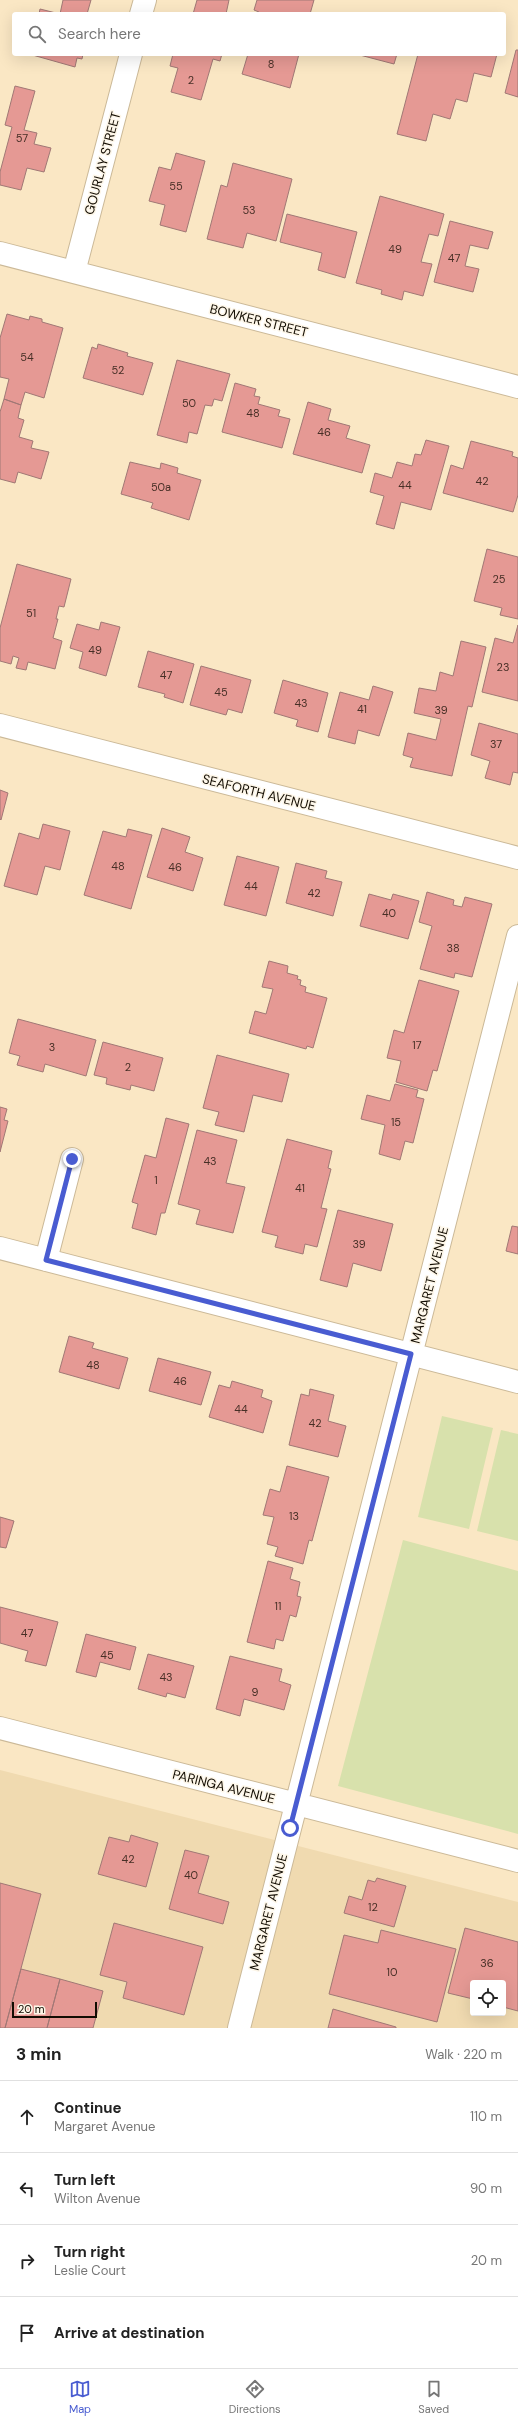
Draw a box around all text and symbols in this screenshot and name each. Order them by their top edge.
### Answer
search box [12,12,506,56]
icon: search [26,23,48,45]
text: Search here [58,24,141,44]
house number: 8 [268,57,274,71]
house number: 2 [188,73,194,87]
street label: GOURLAY STREET [81,110,124,217]
house number: 57 [16,131,28,145]
house number: 55 [169,179,183,193]
house number: 53 [242,203,256,217]
house number: 49 [388,242,402,256]
house number: 47 [448,251,460,265]
street label: BOWKER STREET [208,300,310,341]
house number: 54 [20,350,34,364]
house number: 52 [112,363,124,377]
house number: 50 [182,396,196,410]
house number: 48 [246,406,260,420]
house number: 46 [317,425,331,439]
house number: 42 [475,474,489,488]
house number: 44 [398,478,412,492]
house number: 50a [151,480,171,494]
house number: 25 [492,572,506,586]
house number: 51 [26,606,36,620]
house number: 49 [88,643,102,657]
house number: 23 [497,660,509,674]
house number: 47 [160,668,172,682]
house number: 45 [214,685,228,699]
house number: 43 [294,696,308,710]
house number: 41 [357,702,367,716]
house number: 39 [434,703,448,717]
house number: 37 [490,737,502,751]
street label: SEAFORTH AVENUE [200,770,317,815]
house number: 48 [111,859,125,873]
house number: 46 [168,860,182,874]
house number: 44 [244,879,258,893]
house number: 42 [307,886,321,900]
house number: 40 [382,906,396,920]
house number: 38 [446,941,460,955]
house number: 17 [412,1038,422,1052]
house number: 3 [49,1040,55,1054]
house number: 2 [125,1060,131,1074]
house number: 15 [391,1115,401,1129]
route end [63,1150,81,1168]
house number: 43 [203,1154,217,1168]
house number: 1 [154,1173,158,1187]
house number: 41 [295,1181,305,1195]
street label: MARGARET AVENUE [407,1225,452,1345]
house number: 39 [352,1237,366,1251]
house number: 48 [86,1358,100,1372]
house number: 46 [173,1374,187,1388]
house number: 44 [234,1402,248,1416]
house number: 42 [308,1416,322,1430]
house number: 13 [289,1509,299,1523]
house number: 11 [275,1599,281,1613]
house number: 47 [21,1626,33,1640]
house number: 45 [100,1648,114,1662]
house number: 43 [159,1670,173,1684]
house number: 9 [252,1685,259,1699]
street label: PARINGA AVENUE [171,1766,277,1807]
route start [281,1819,299,1837]
house number: 42 [121,1852,135,1866]
street label: MARGARET AVENUE [246,1852,291,1972]
house number: 40 [184,1868,198,1882]
house number: 12 [368,1900,378,1914]
house number: 36 [480,1956,494,1970]
house number: 10 [387,1965,397,1979]
map controls [470,1980,506,2016]
button: locate [470,1980,506,2016]
scale bar [12,2000,97,2019]
text: 20 m [18,2002,44,2016]
text: 3 min [16,2043,61,2065]
text: Walk · 220 m [425,2046,502,2063]
text: Continue [54,2098,122,2118]
icon: ahead [16,2106,38,2128]
text: 110 m [470,2108,502,2125]
text: Margaret Avenue [54,2118,155,2135]
text: Turn left [54,2170,115,2190]
icon: left [16,2178,38,2200]
text: 90 m [470,2180,502,2197]
text: Wilton Avenue [54,2190,140,2207]
text: Turn right [54,2242,125,2262]
icon: right [16,2250,38,2272]
text: 20 m [471,2252,502,2269]
text: Leslie Court [54,2262,126,2279]
icon: arrive [16,2322,38,2344]
text: Arrive at destination [54,2323,205,2343]
tab: Map [69,2378,91,2416]
tab: Directions [229,2378,281,2416]
tab: Saved [418,2378,449,2416]

